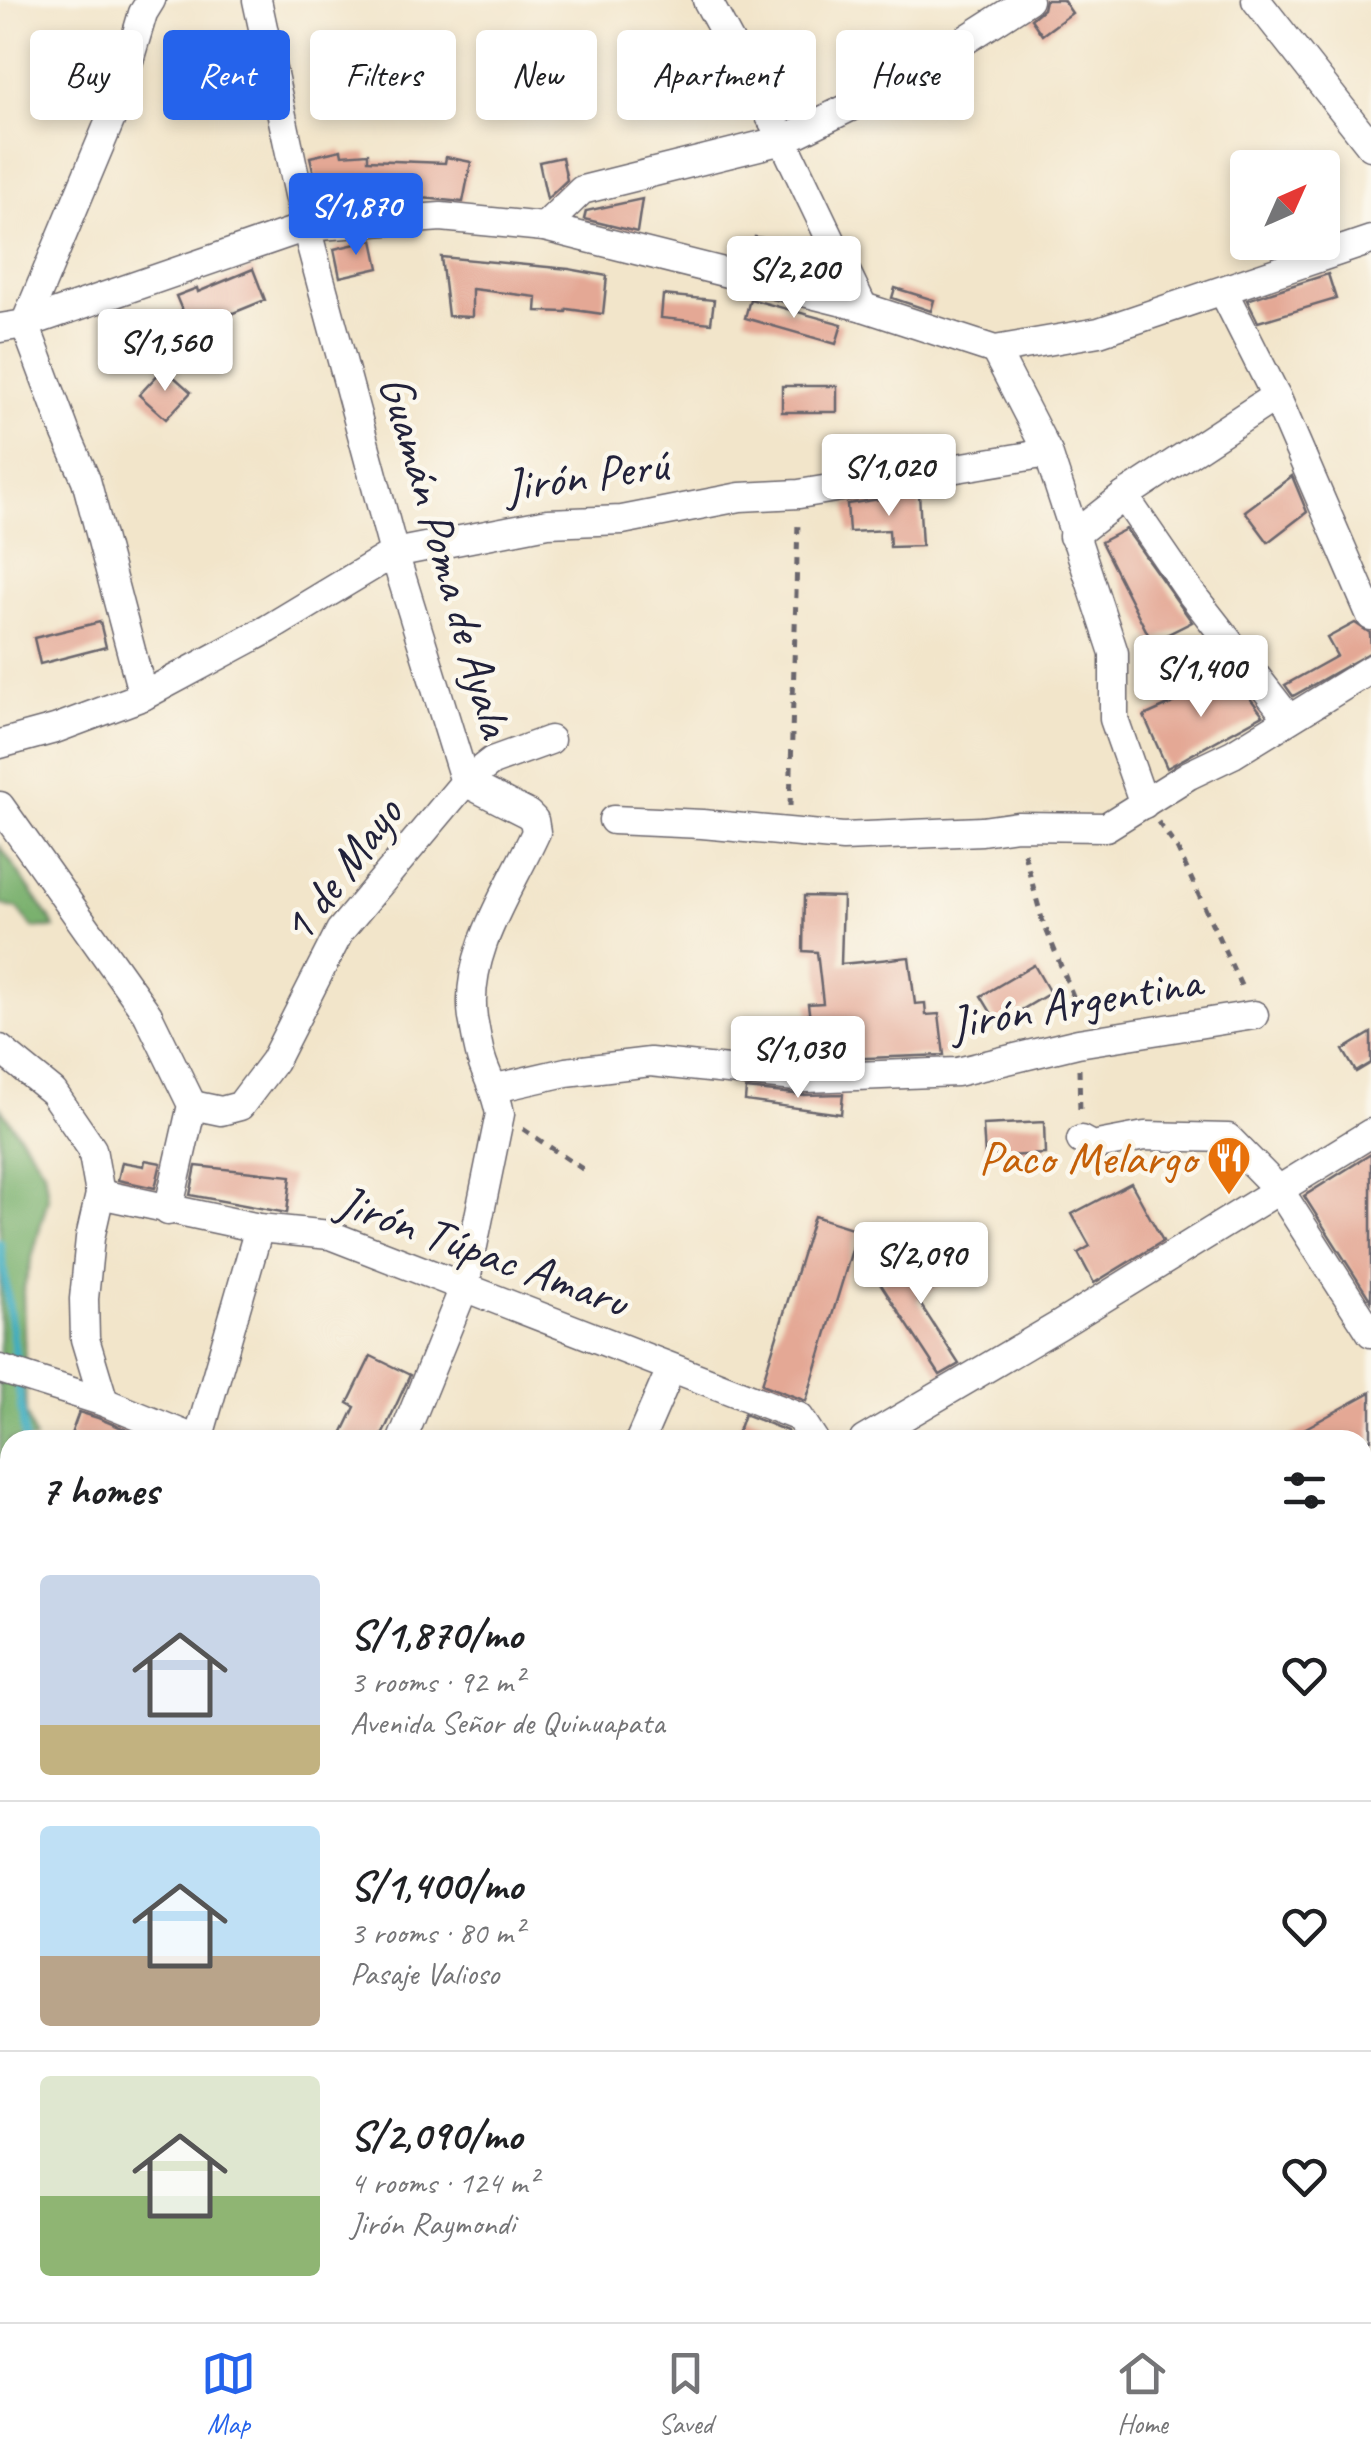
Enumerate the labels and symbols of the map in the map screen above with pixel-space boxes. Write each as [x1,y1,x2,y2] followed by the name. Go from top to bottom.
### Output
[1230,150,1340,260] north arrow
[264,173,448,258] pin: S/1,870
[702,236,886,321] pin: S/2,200
[73,309,257,394] pin: S/1,560
[366,368,527,746] street label: Guamán Poma de Ayala
[499,433,675,516] street label: Jirón Perú
[797,434,981,519] pin: S/1,020
[1109,635,1293,720] pin: S/1,400
[267,784,416,955] street label: 1 de Mayo
[943,950,1209,1054] street label: Jirón Argentina
[706,1016,890,1101] pin: S/1,030
[979,1128,1201,1188] place label: Paco Melargo
[1206,1135,1252,1196] restaurant icon: Paco Melargo
[328,1170,639,1332] street label: Jirón Túpac Amaru
[829,1222,1013,1307] pin: S/2,090

